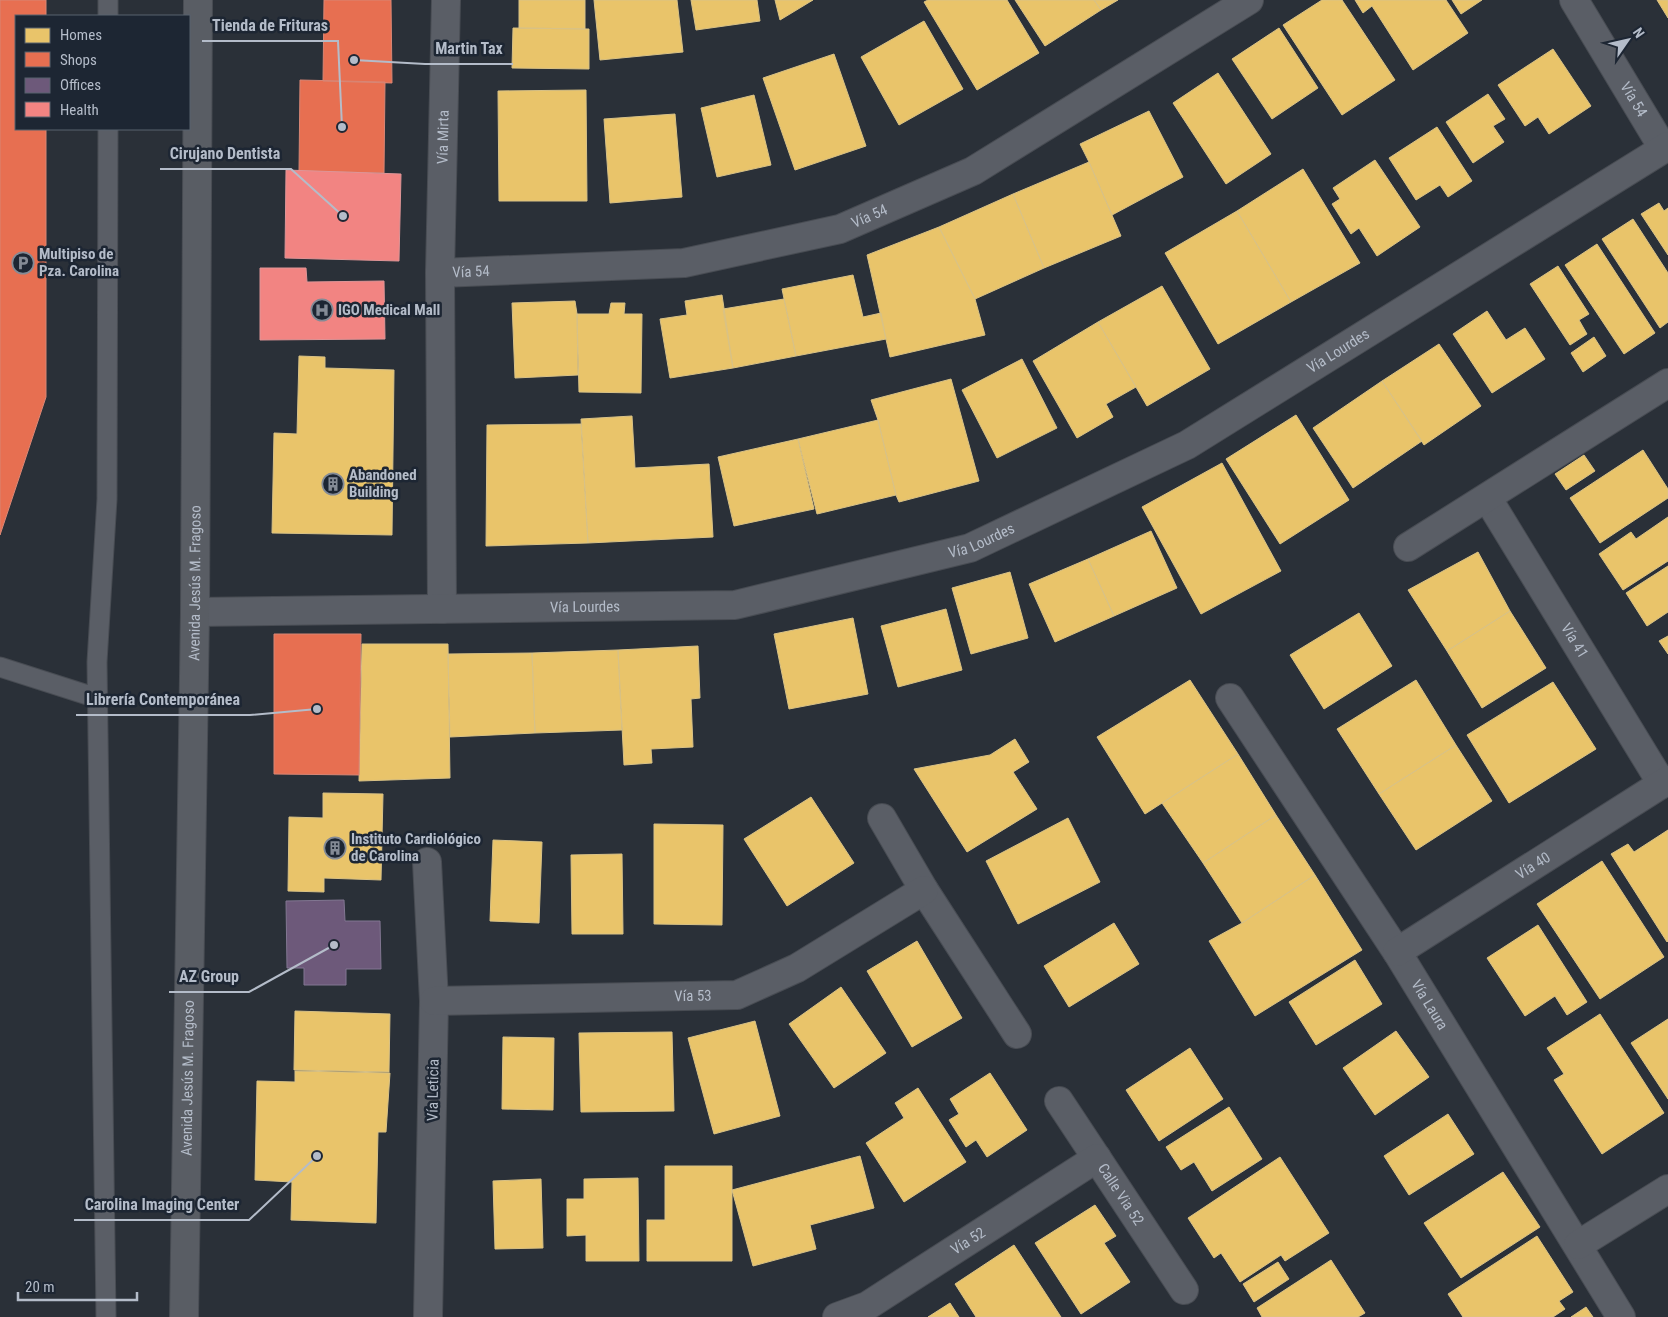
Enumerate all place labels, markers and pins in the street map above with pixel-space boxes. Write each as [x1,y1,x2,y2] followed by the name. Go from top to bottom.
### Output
[202,10,338,41] callout: Tienda de Frituras
[425,33,513,64] callout: Martin Tax
[160,138,291,169] callout: Cirujano Dentista
[39,245,119,280] place label: Multipiso de Pza. Carolina
[11,251,35,275] parking icon: Multipiso de Pza. Carolina
[310,298,334,322] hospital icon: IGO Medical Mall
[338,301,440,319] place label: IGO Medical Mall
[349,466,417,501] place label: Abandoned Building
[321,472,345,496] building icon: Abandoned Building
[76,684,250,715] callout: Librería Contemporánea
[351,830,481,865] place label: Instituto Cardiológico de Carolina
[323,836,347,860] building icon: Instituto Cardiológico de Carolina
[169,961,249,992] callout: AZ Group
[74,1189,249,1220] callout: Carolina Imaging Center

